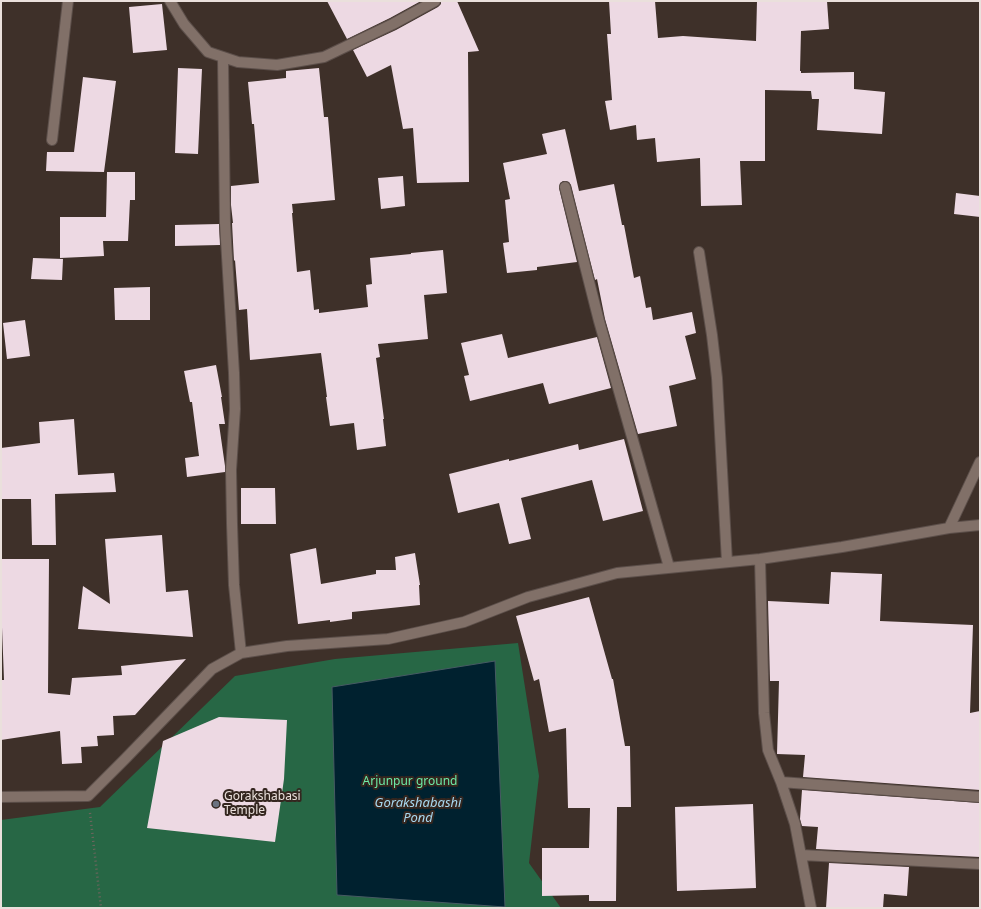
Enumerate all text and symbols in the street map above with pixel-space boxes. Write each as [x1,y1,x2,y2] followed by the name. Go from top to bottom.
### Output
[363,775,457,789] park label: Arjunpur ground
[224,790,301,818] place label: Gorakshabasi Temple
[375,795,461,826] water label: Gorakshabashi Pond
[211,799,221,809] marker: Gorakshabasi Temple

